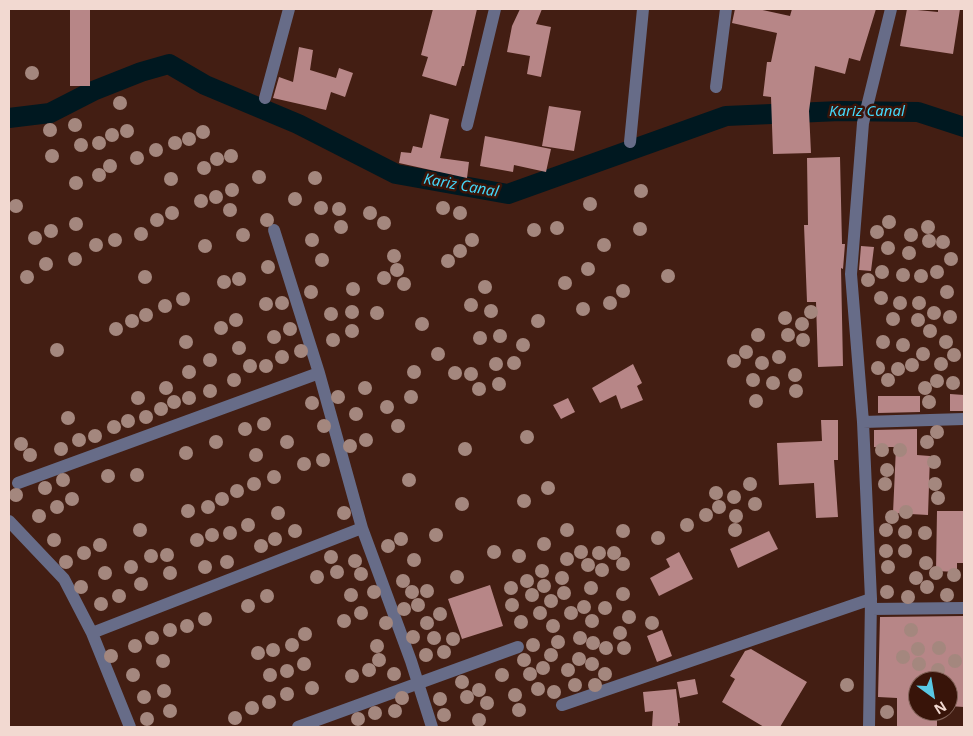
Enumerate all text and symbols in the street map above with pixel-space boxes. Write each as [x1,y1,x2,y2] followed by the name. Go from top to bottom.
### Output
[829,103,905,121] water label: Kariz Canal
[422,171,500,201] water label: Kariz Canal
[908,671,958,721] north arrow
[931,697,951,719] text: N

